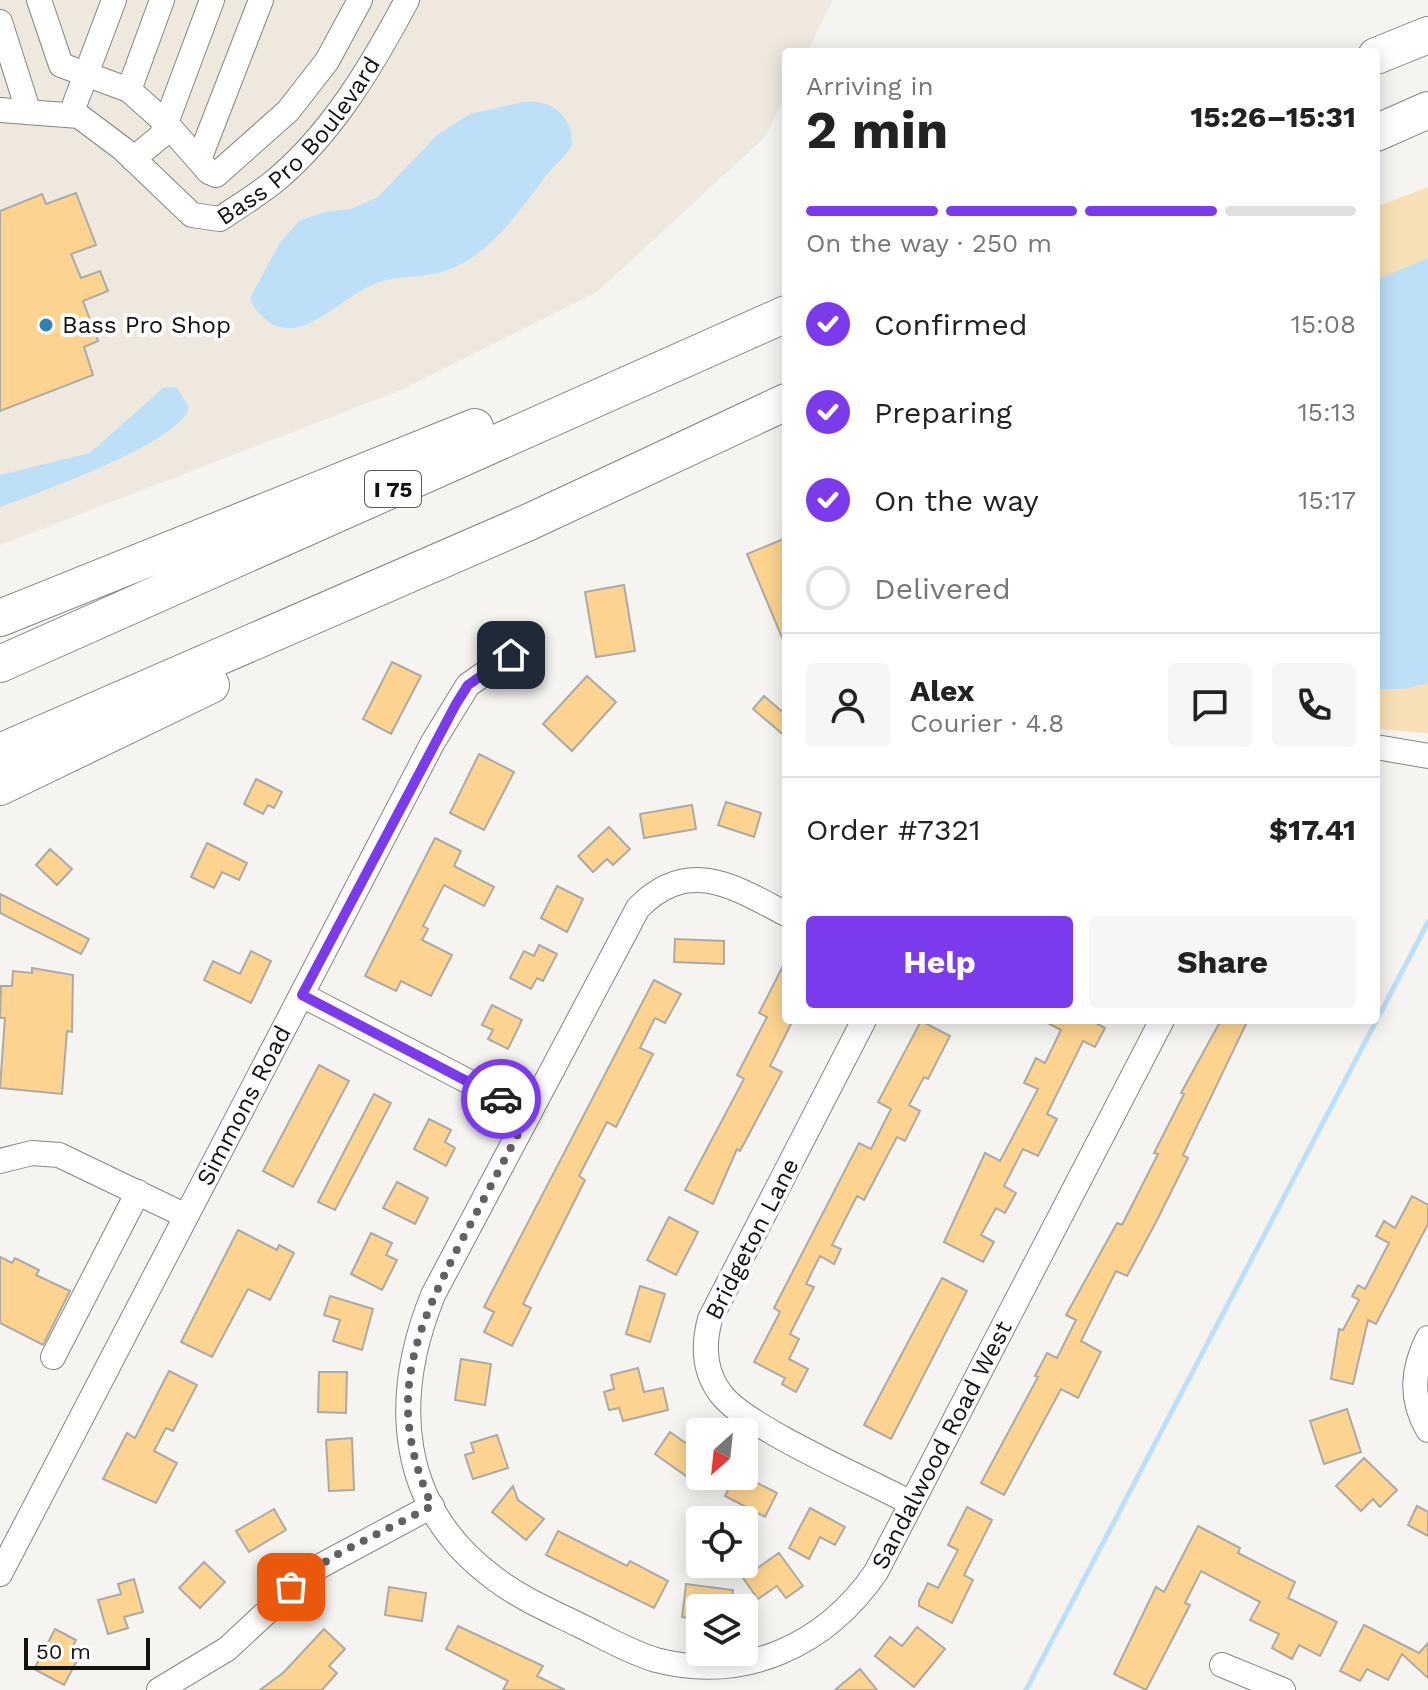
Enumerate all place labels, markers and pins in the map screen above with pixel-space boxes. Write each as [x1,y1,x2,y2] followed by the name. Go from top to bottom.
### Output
[62,311,231,339] place label: Bass Pro Shop
[37,316,55,334] marker: Bass Pro Shop
[477,621,545,689] pin
[257,1553,325,1621] pin

